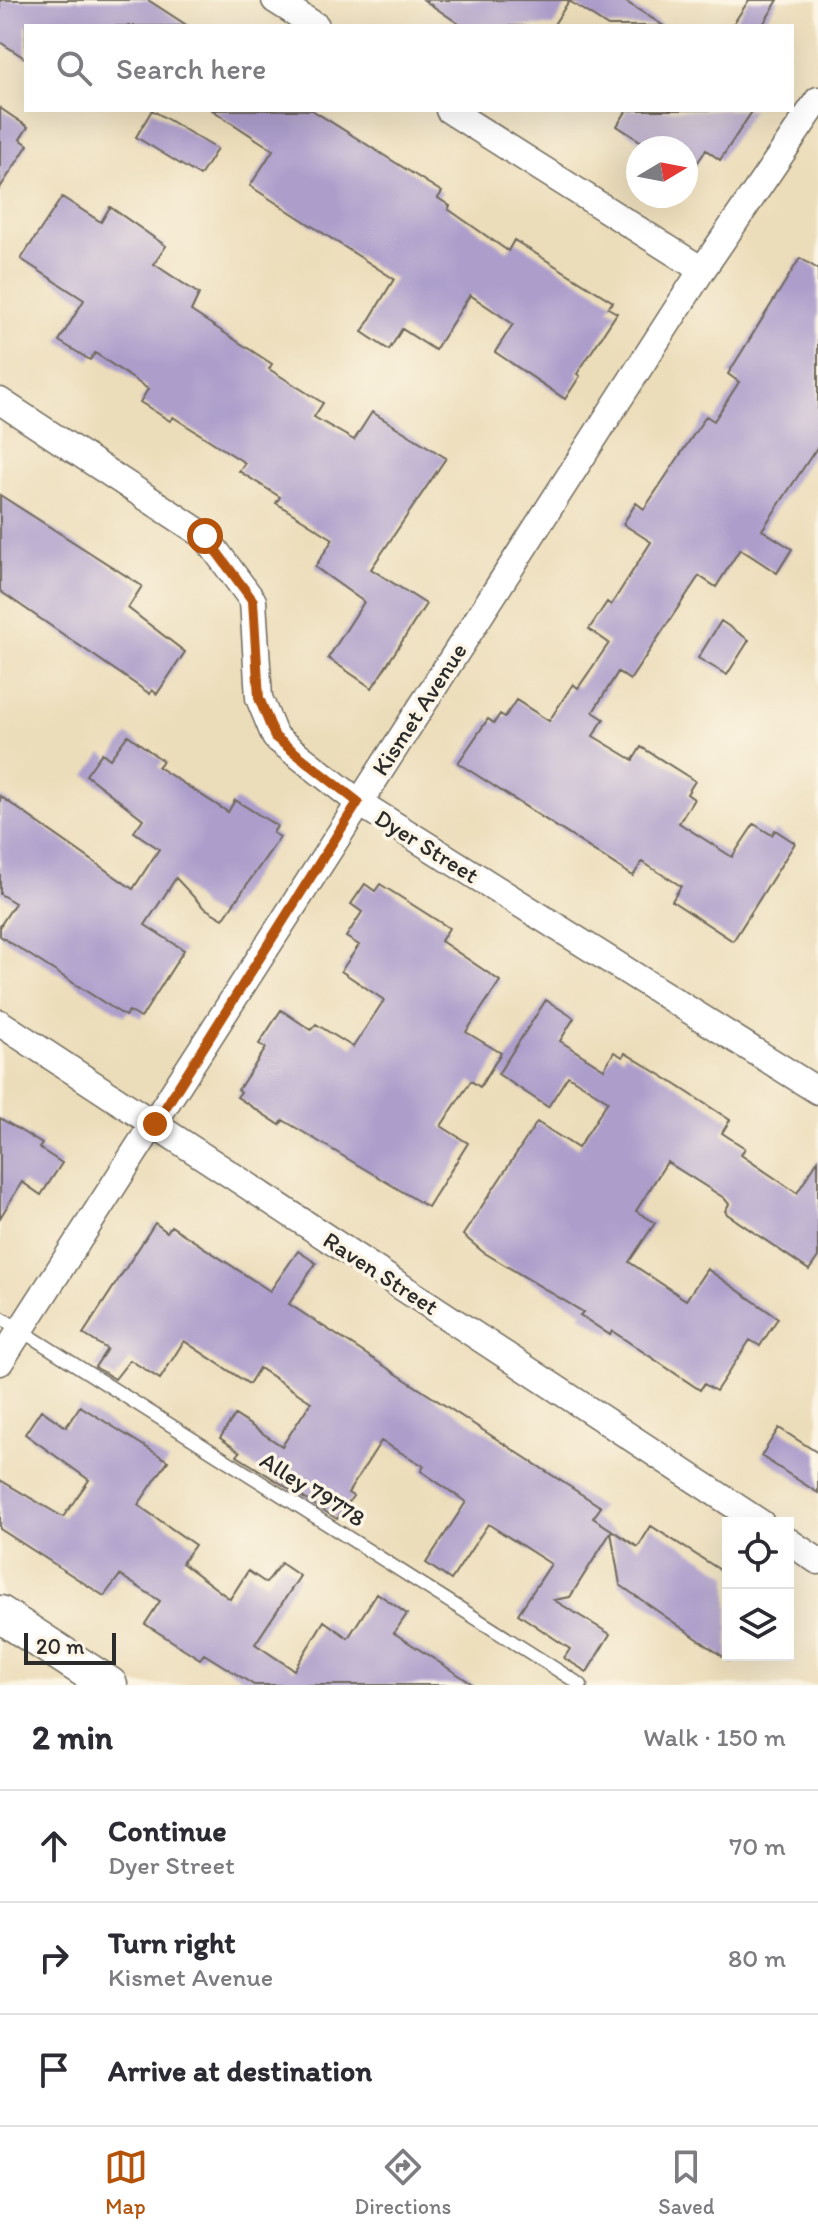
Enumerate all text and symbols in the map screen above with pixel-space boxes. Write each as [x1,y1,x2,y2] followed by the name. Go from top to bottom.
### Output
[24,24,794,112] search box
[52,46,96,90] icon: search
[116,50,266,87] text: Search here
[626,136,698,208] north arrow
[187,518,223,554] route start
[365,637,473,781] street label: Kismet Avenue
[370,803,484,889] street label: Dyer Street
[137,1106,173,1142] route end
[318,1225,444,1321] street label: Raven Street
[255,1445,371,1533] street label: Alley 79778
[722,1517,794,1661] map controls
[722,1517,794,1589] button: locate
[722,1589,794,1661] button: layers
[24,1629,116,1665] scale bar
[36,1633,85,1660] text: 20 m
[32,1717,113,1758] text: 2 min
[643,1721,786,1753] text: Walk · 150 m
[108,1812,227,1849] text: Continue
[32,1824,76,1868] icon: ahead
[729,1830,786,1862] text: 70 m
[108,1849,235,1881] text: Dyer Street
[108,1924,236,1961] text: Turn right
[32,1936,76,1980] icon: right
[728,1942,786,1974] text: 80 m
[108,1961,273,1993] text: Kismet Avenue
[32,2048,76,2092] icon: arrive
[108,2052,372,2089] text: Arrive at destination
[104,2145,148,2220] tab: Map
[355,2145,451,2220] tab: Directions
[658,2145,714,2220] tab: Saved

